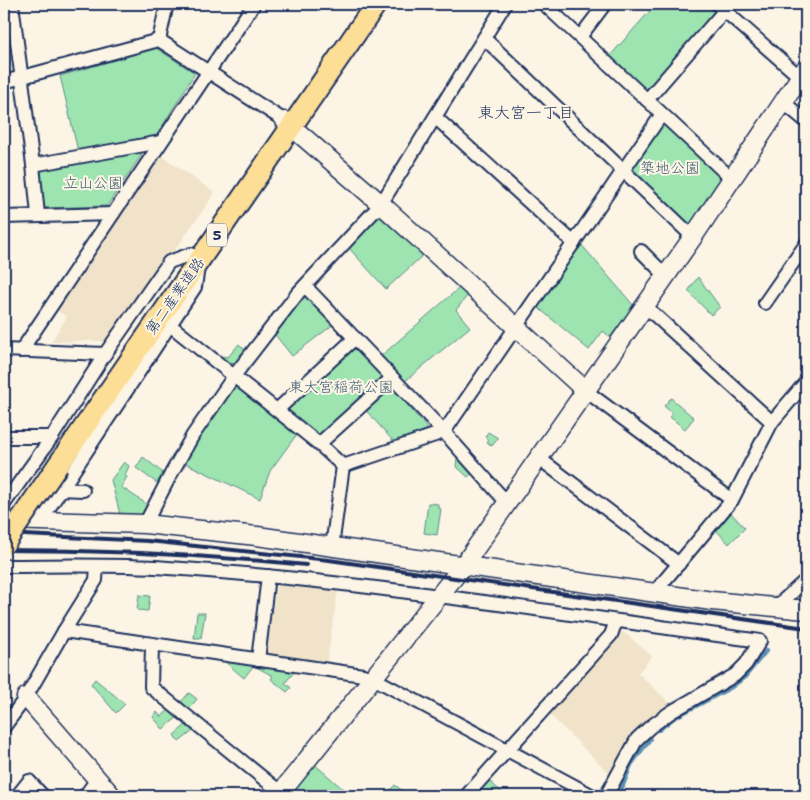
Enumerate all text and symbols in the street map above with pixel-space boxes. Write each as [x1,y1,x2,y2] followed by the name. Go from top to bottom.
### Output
[478,102,574,123] district label: 東大宮一丁目
[640,158,700,178] park label: 築地公園
[63,173,123,193] park label: 立山公園
[207,224,227,246] road number: 5
[141,253,209,339] street label: 第二産業道路
[288,377,394,397] park label: 東大宮稲荷公園

